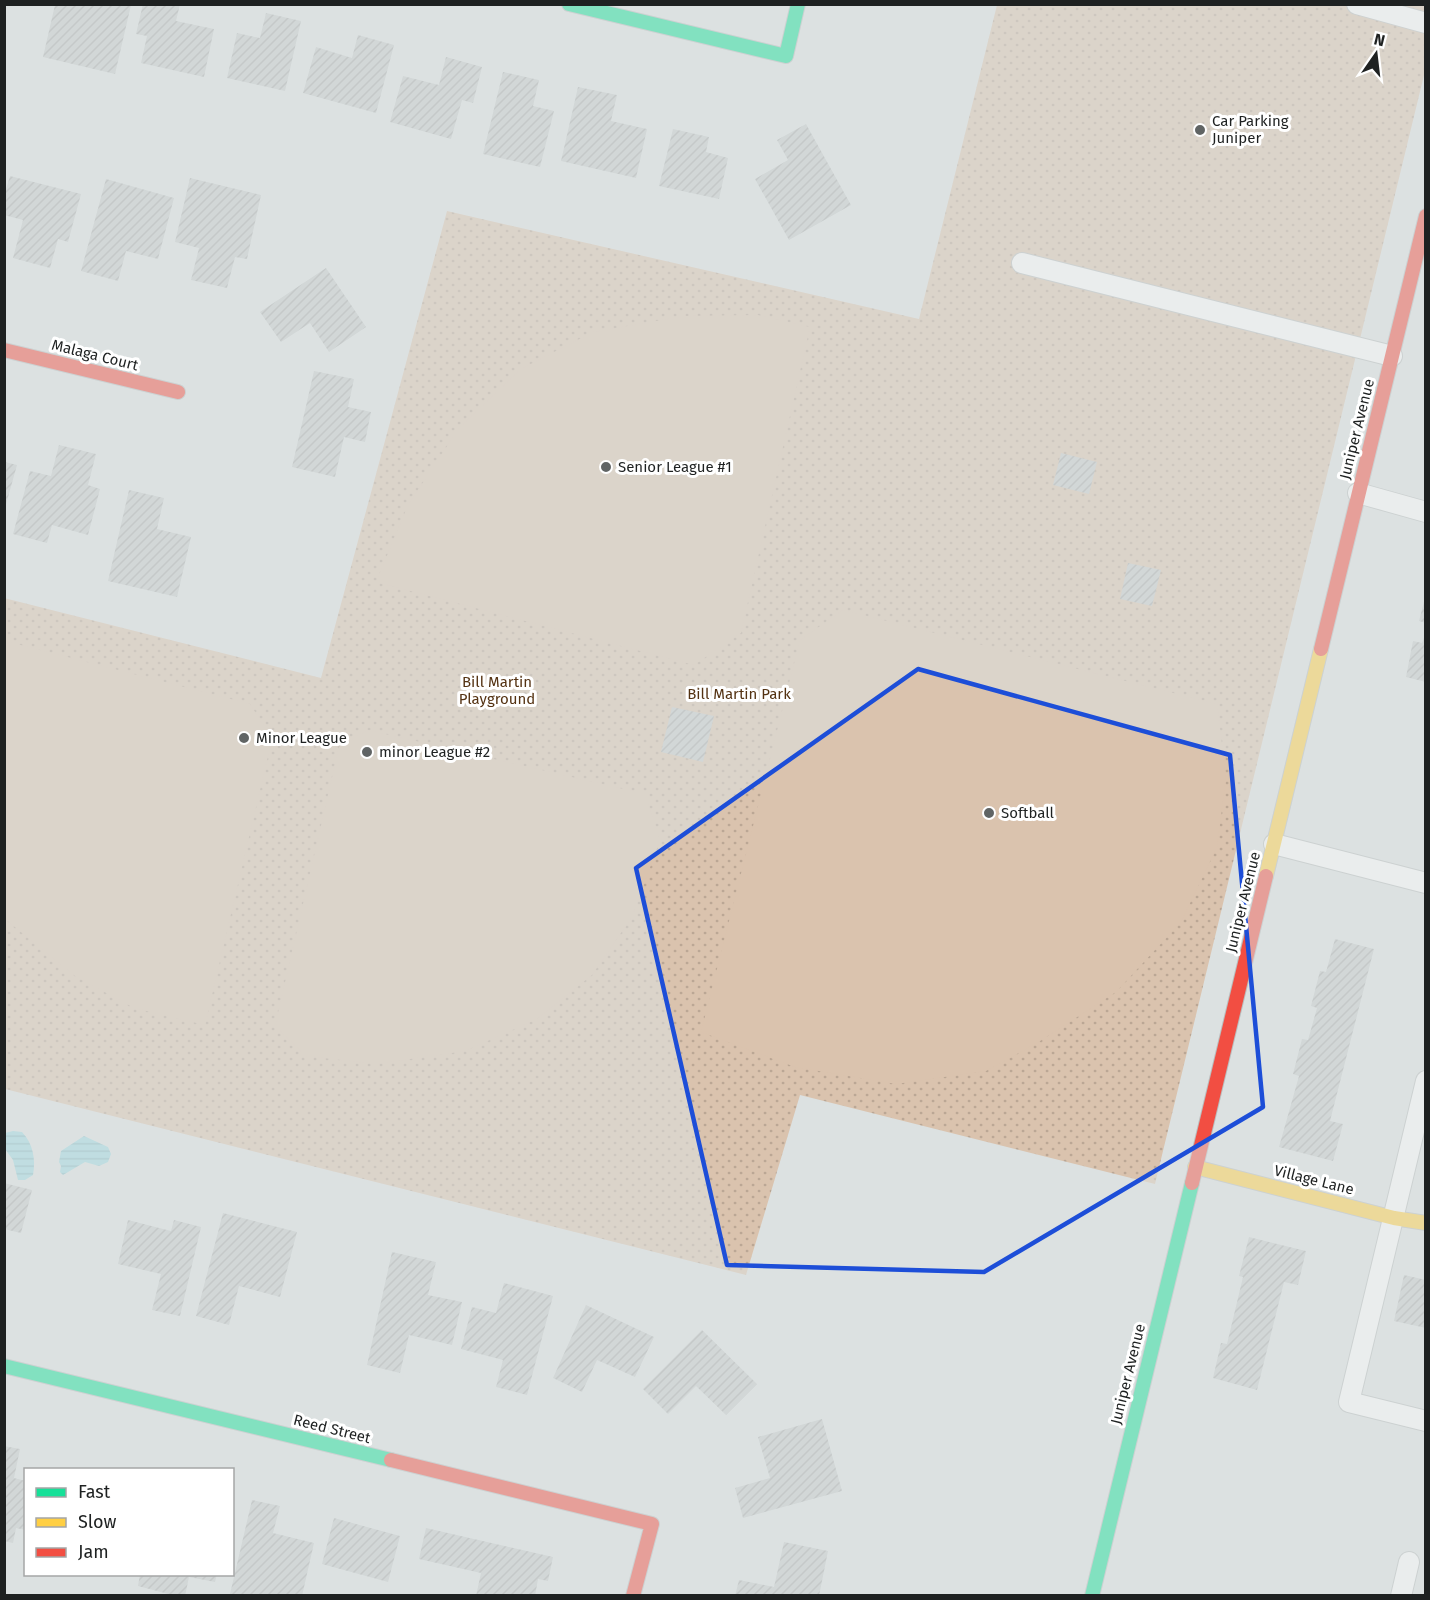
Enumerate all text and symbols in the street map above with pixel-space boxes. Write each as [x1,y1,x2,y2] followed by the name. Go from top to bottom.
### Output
[1346,24,1406,84] north arrow
[1372,29,1387,50] text: N
[1212,112,1289,147] place label: Car Parking Juniper
[1193,123,1207,137] marker: Car Parking Juniper
[50,336,141,375] street label: Malaga Court
[1336,377,1378,481] street label: Juniper Avenue
[618,458,732,476] place label: Senior League #1
[599,460,613,474] marker: Senior League #1
[459,673,535,708] park label: Bill Martin Playground
[687,685,791,703] park label: Bill Martin Park
[256,729,347,747] place label: Minor League
[237,731,251,745] marker: Minor League
[379,743,490,761] place label: minor League #2
[360,745,374,759] marker: minor League #2
[1001,804,1055,822] place label: Softball
[982,806,996,820] marker: Softball
[1222,850,1264,954] street label: Juniper Avenue
[1272,1161,1356,1199] street label: Village Lane
[1107,1322,1149,1426] street label: Juniper Avenue
[292,1411,373,1447] street label: Reed Street
[24,1468,234,1576] legend
[78,1481,111,1503] text: Fast
[78,1511,117,1533] text: Slow
[78,1541,109,1563] text: Jam

